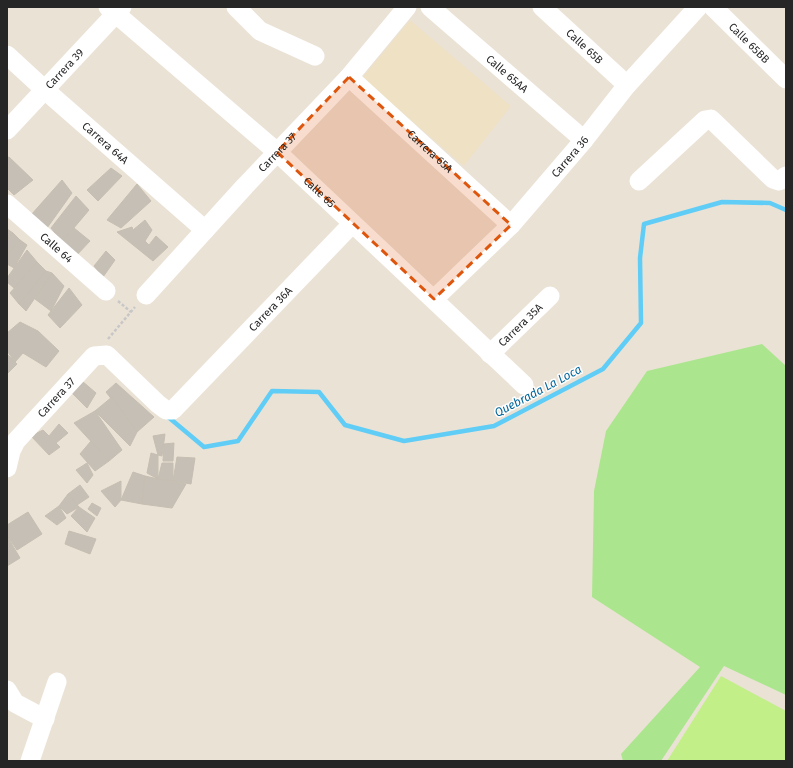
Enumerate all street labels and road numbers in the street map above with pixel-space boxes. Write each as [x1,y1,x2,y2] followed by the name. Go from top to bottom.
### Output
[726,20,773,66] street label: Calle 65BB
[564,26,606,67] street label: Calle 65B
[42,46,86,91] street label: Carrera 39
[484,52,531,96] street label: Calle 65AA
[80,119,132,167] street label: Carrera 64A
[405,127,456,176] street label: Carrera 65A
[256,130,299,175] street label: Carrera 37
[548,133,591,180] street label: Carrera 36
[301,174,338,210] street label: Calle 65
[38,230,76,265] street label: Calle 64
[246,284,295,334] street label: Carrera 36A
[495,300,545,349] street label: Carrera 35A
[35,375,78,420] street label: Carrera 37

